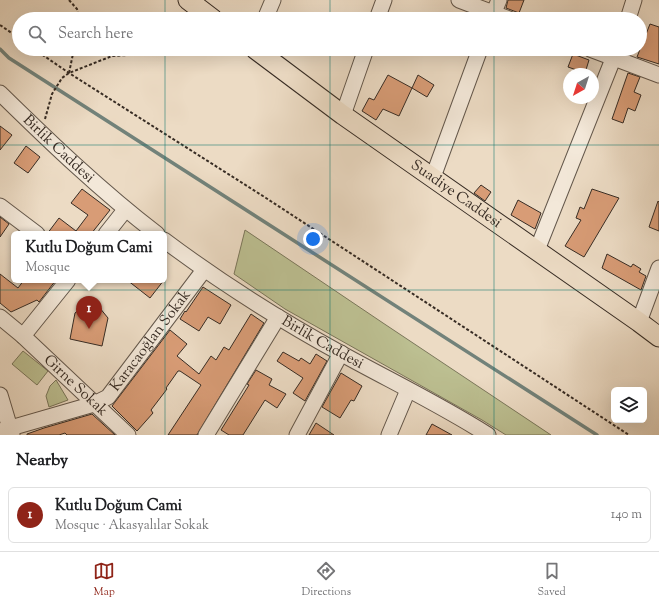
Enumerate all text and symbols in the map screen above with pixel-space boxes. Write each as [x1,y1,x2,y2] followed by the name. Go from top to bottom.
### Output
[12,12,647,56] search box
[26,23,48,45] icon: search
[58,24,133,45] text: Search here
[563,68,599,104] north arrow
[18,110,99,188] street label: Birlik Caddesi
[406,155,506,233] street label: Suadiye Caddesi
[303,229,323,249] your location
[11,231,167,283] popup
[25,238,153,259] text: Kutlu Doğum Cami
[25,259,70,277] text: Mosque
[105,285,196,396] street label: Karacaoğlan Sokak
[76,296,102,329] pin: 1
[277,311,367,374] street label: Birlik Caddesi
[39,350,112,421] street label: Girne Sokak
[611,387,647,423] map controls
[611,387,647,423] button: layers
[16,449,68,473] text: Nearby
[55,496,182,517] text: Kutlu Doğum Cami
[28,506,32,524] text: 1
[611,506,642,524] text: 140 m
[55,517,209,535] text: Mosque · Akasyalılar Sokak
[93,560,115,600] tab: Map
[302,560,351,600] tab: Directions
[538,560,566,600] tab: Saved

